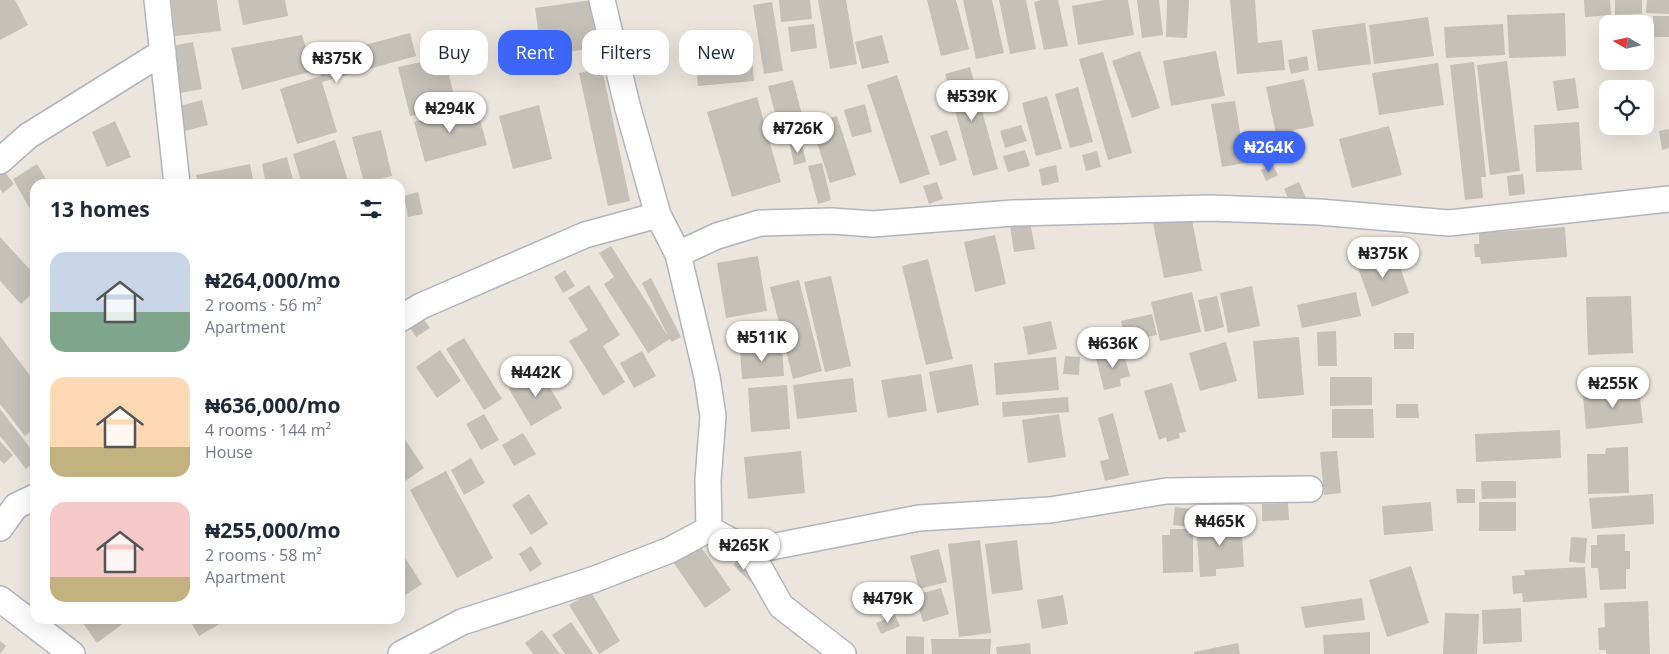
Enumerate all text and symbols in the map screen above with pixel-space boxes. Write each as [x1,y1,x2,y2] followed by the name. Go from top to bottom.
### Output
[1599,15,1654,70] north arrow
[1599,15,1654,135] map controls
[420,30,488,75] chip: Buy
[498,30,572,75] chip: Rent
[582,30,669,75] chip: Filters
[679,30,753,75] chip: New
[302,42,372,84] pin: ₦375K
[312,47,362,69] text: ₦375K
[937,80,1007,122] pin: ₦539K
[1599,80,1654,135] button: locate
[947,85,997,107] text: ₦539K
[415,92,485,134] pin: ₦294K
[425,97,475,119] text: ₦294K
[763,112,833,154] pin: ₦726K
[773,117,823,139] text: ₦726K
[1234,130,1304,173] pin: ₦264K
[1244,136,1294,158] text: ₦264K
[50,195,150,223] text: 13 homes
[357,195,385,223] icon: filters
[1348,236,1418,279] pin: ₦375K
[1358,242,1408,264] text: ₦375K
[205,266,341,294] text: ₦264,000/mo
[90,272,150,332] icon: home
[205,294,322,316] text: 2 rooms · 56 m²
[205,316,285,338] text: Apartment
[727,320,797,363] pin: ₦511K
[737,326,787,348] text: ₦511K
[1078,326,1148,369] pin: ₦636K
[1088,332,1138,354] text: ₦636K
[501,356,571,398] pin: ₦442K
[511,361,561,383] text: ₦442K
[1578,366,1648,409] pin: ₦255K
[1588,372,1638,394] text: ₦255K
[205,391,341,419] text: ₦636,000/mo
[90,397,150,457] icon: home
[205,419,331,441] text: 4 rooms · 144 m²
[205,441,253,463] text: House
[1185,504,1255,547] pin: ₦465K
[1195,510,1245,532] text: ₦465K
[205,516,341,544] text: ₦255,000/mo
[90,522,150,582] icon: home
[709,528,779,571] pin: ₦265K
[719,534,769,556] text: ₦265K
[205,544,322,566] text: 2 rooms · 58 m²
[205,566,285,588] text: Apartment
[853,582,923,624] pin: ₦479K
[863,587,913,609] text: ₦479K

